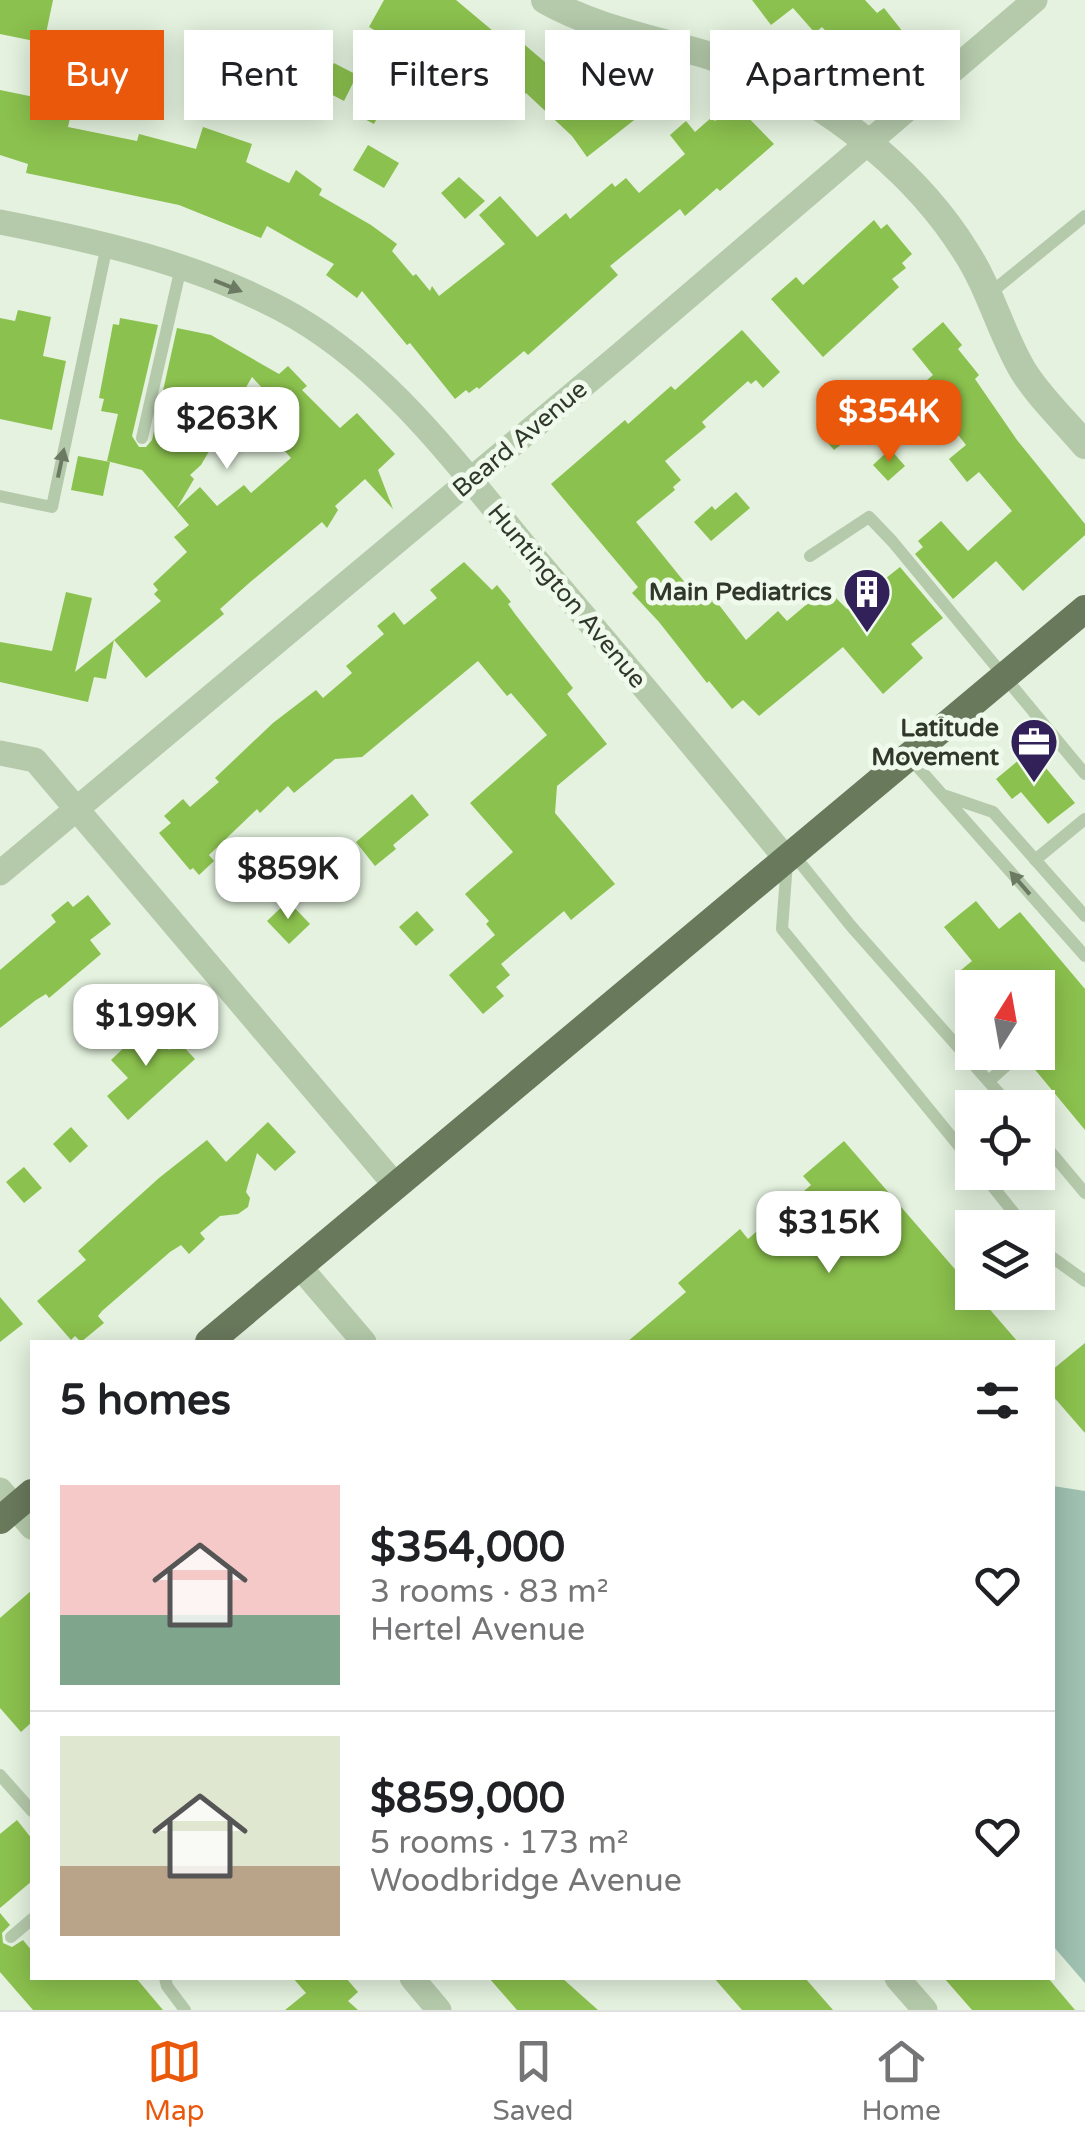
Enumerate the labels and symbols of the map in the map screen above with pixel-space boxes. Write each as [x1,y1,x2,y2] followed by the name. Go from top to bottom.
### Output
[213,278,243,294] one-way arrow
[447,374,593,504] street label: Beard Avenue
[819,380,959,465] pin: $354K
[157,387,297,472] pin: $263K
[53,447,69,478] one-way arrow
[481,498,653,694] street label: Huntington Avenue
[841,566,893,634] building icon: Main Pediatrics
[649,577,832,607] place label: Main Pediatrics
[871,713,999,772] place label: Latitude Movement
[1008,716,1060,784] office icon: Latitude Movement
[218,837,358,922] pin: $859K
[1010,870,1032,895] one-way arrow
[955,970,1055,1070] north arrow
[76,984,216,1069] pin: $199K
[759,1191,899,1276] pin: $315K

